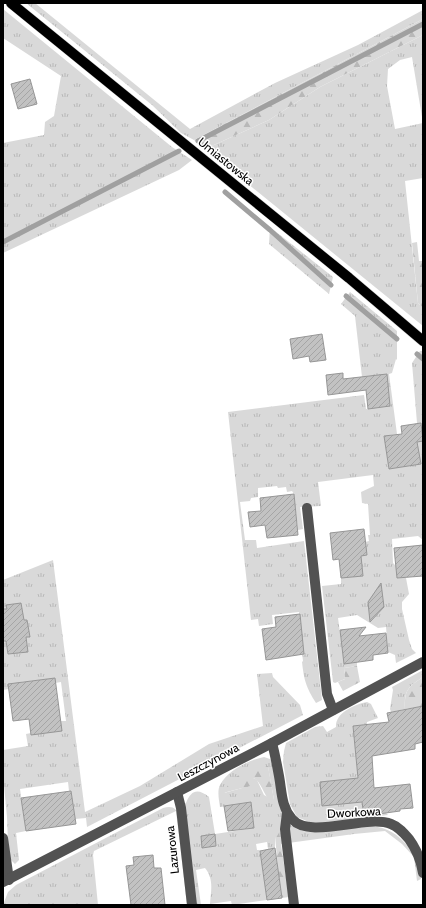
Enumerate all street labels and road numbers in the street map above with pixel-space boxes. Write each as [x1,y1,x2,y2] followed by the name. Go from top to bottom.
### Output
[195,134,257,188] street label: Umiastowska
[175,739,241,784] street label: Leszczynowa
[327,803,382,821] street label: Dworkowa
[162,825,182,875] street label: Lazurowa

